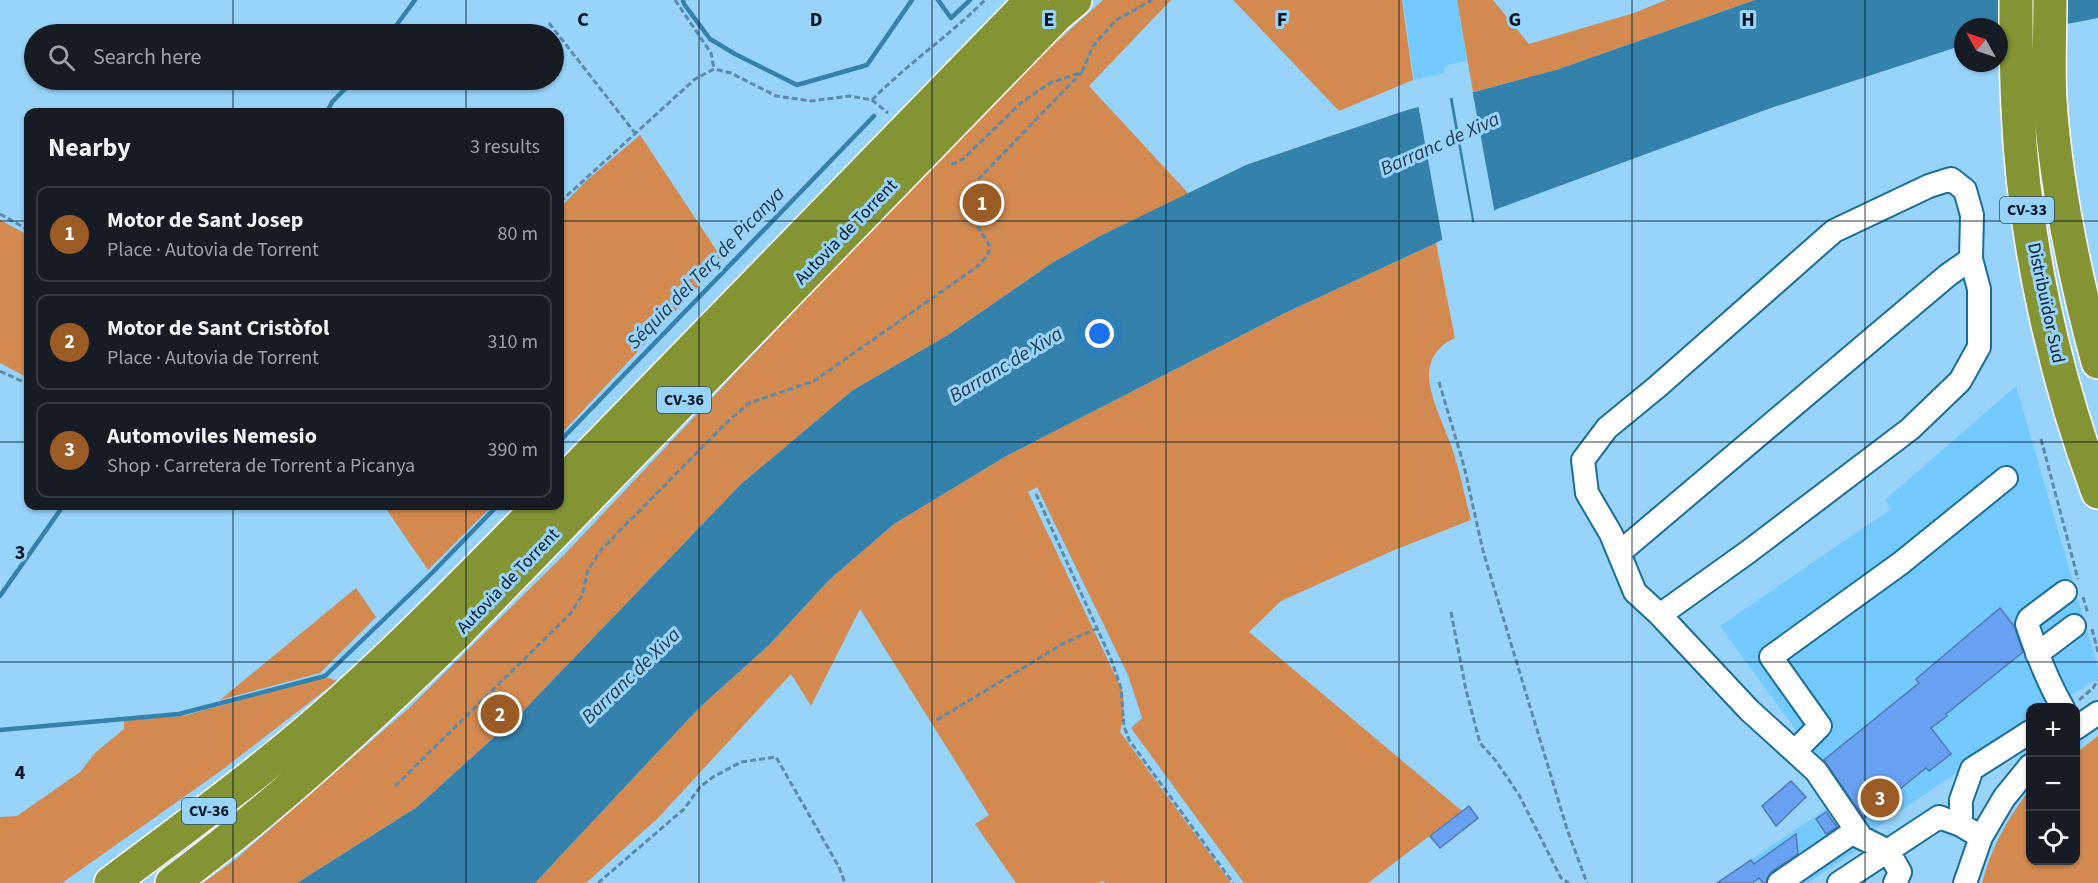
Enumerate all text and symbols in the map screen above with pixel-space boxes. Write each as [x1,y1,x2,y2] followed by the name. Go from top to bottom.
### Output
[577,6,589,34] text: C
[810,6,822,34] text: D
[1044,6,1054,34] text: E
[1277,6,1287,34] text: F
[1509,6,1521,34] text: G
[1741,6,1755,34] text: H
[1954,18,2008,72] north arrow
[24,24,564,90] search box
[45,41,78,74] icon: search
[93,41,201,73] text: Search here
[1376,105,1504,183] water label: Barranc de Xiva
[48,129,131,166] text: Nearby
[470,133,540,161] text: 3 results
[789,174,903,290] street label: Autovia de Torrent
[621,180,791,356] water label: Séquia del Terç de Picanya
[962,180,1002,226] pin: 1
[2000,197,2054,223] road number: CV-33
[107,204,303,236] text: Motor de Sant Josep
[64,220,75,248] text: 1
[498,220,538,248] text: 80 m
[107,236,319,264] text: Place · Autovia de Torrent
[2021,240,2071,366] street label: Distribuïdor Sud
[107,312,329,344] text: Motor de Sant Cristòfol
[1085,319,1114,348] your location
[944,320,1068,410] water label: Barranc de Xiva
[64,328,75,356] text: 2
[488,328,538,356] text: 310 m
[107,344,319,372] text: Place · Autovia de Torrent
[657,387,711,413] road number: CV-36
[107,420,317,452] text: Automoviles Nemesio
[64,436,75,464] text: 3
[488,436,538,464] text: 390 m
[107,452,415,480] text: Shop · Carretera de Torrent a Picanya
[451,523,565,639] street label: Autovia de Torrent
[15,539,25,567] text: 3
[575,621,687,731] water label: Barranc de Xiva
[480,692,520,736] pin: 2
[2026,703,2080,865] map controls
[2026,703,2080,757] button: +
[2026,757,2080,811] button: −
[15,759,26,787] text: 4
[1860,776,1900,820] pin: 3
[182,798,236,824] road number: CV-36
[2026,811,2080,865] button: locate

